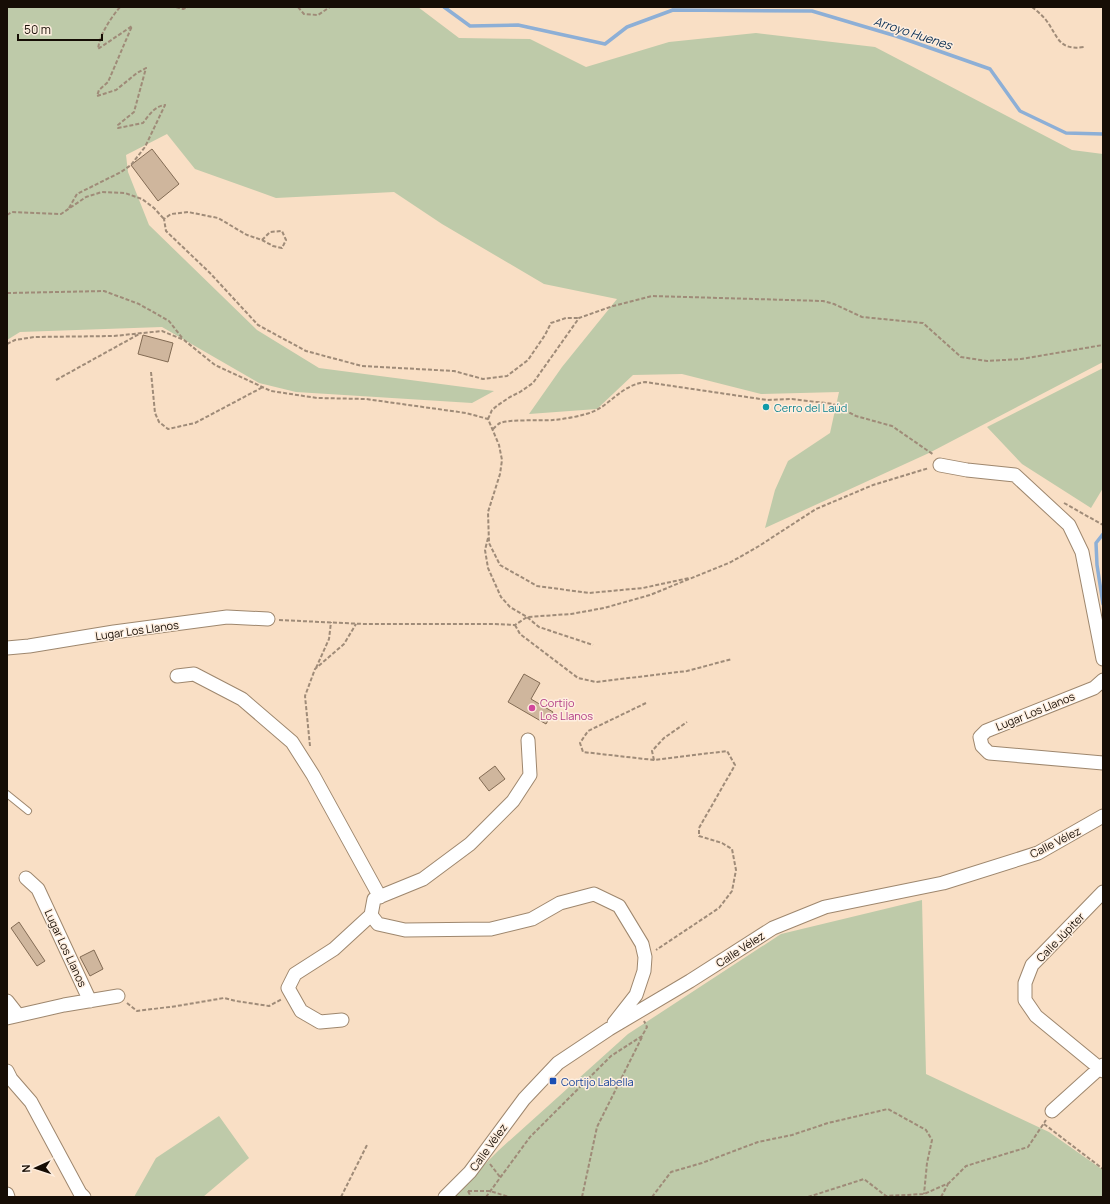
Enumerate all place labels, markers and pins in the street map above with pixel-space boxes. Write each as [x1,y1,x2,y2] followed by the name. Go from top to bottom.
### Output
[774,400,847,415] place label: Cerro del Laúd
[761,402,771,412] marker: Cerro del Laúd
[540,695,593,723] place label: Cortijo Los Llanos
[527,703,537,713] marker: Cortijo Los Llanos
[561,1074,634,1089] place label: Cortijo Labella
[548,1076,558,1086] marker: Cortijo Labella

